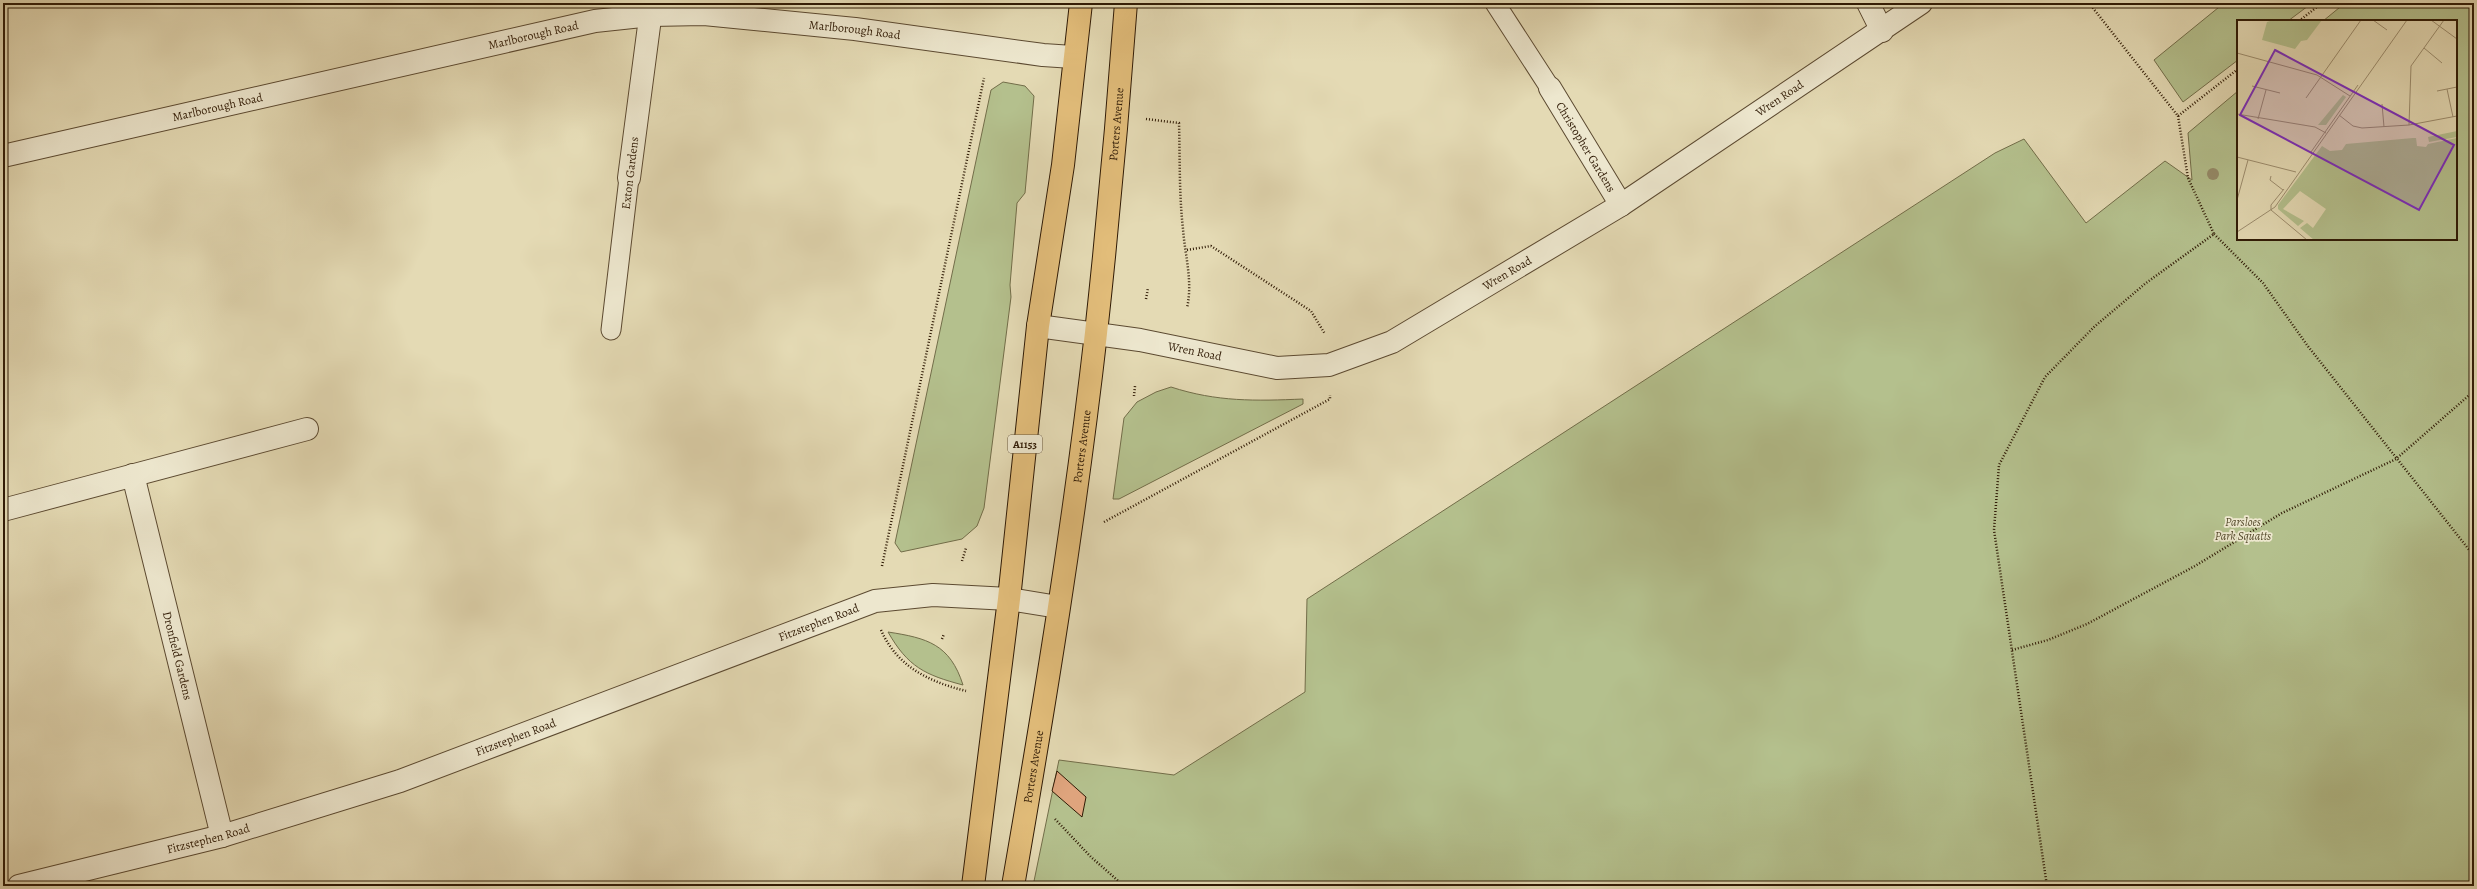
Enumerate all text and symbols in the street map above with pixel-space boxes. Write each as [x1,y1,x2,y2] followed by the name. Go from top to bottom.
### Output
[808,16,902,43] street label: Marlborough Road
[487,17,581,53] street label: Marlborough Road
[2237,20,2457,240] inset map
[1752,76,1807,121] street label: Wren Road
[1105,87,1127,162] street label: Porters Avenue
[171,89,265,125] street label: Marlborough Road
[1552,99,1619,195] street label: Christopher Gardens
[618,136,642,210] street label: Exton Gardens
[1479,252,1535,295] street label: Wren Road
[1166,338,1224,365] street label: Wren Road
[1069,409,1095,484] street label: Porters Avenue
[1008,435,1042,453] road number: A1153
[2215,514,2271,544] park label: Parsloes Park Squatts
[776,600,862,645] street label: Fitzstephen Road
[159,610,196,702] street label: Dronfield Gardens
[473,714,559,760] street label: Fitzstephen Road
[1019,729,1047,804] street label: Porters Avenue
[165,820,252,857] street label: Fitzstephen Road

